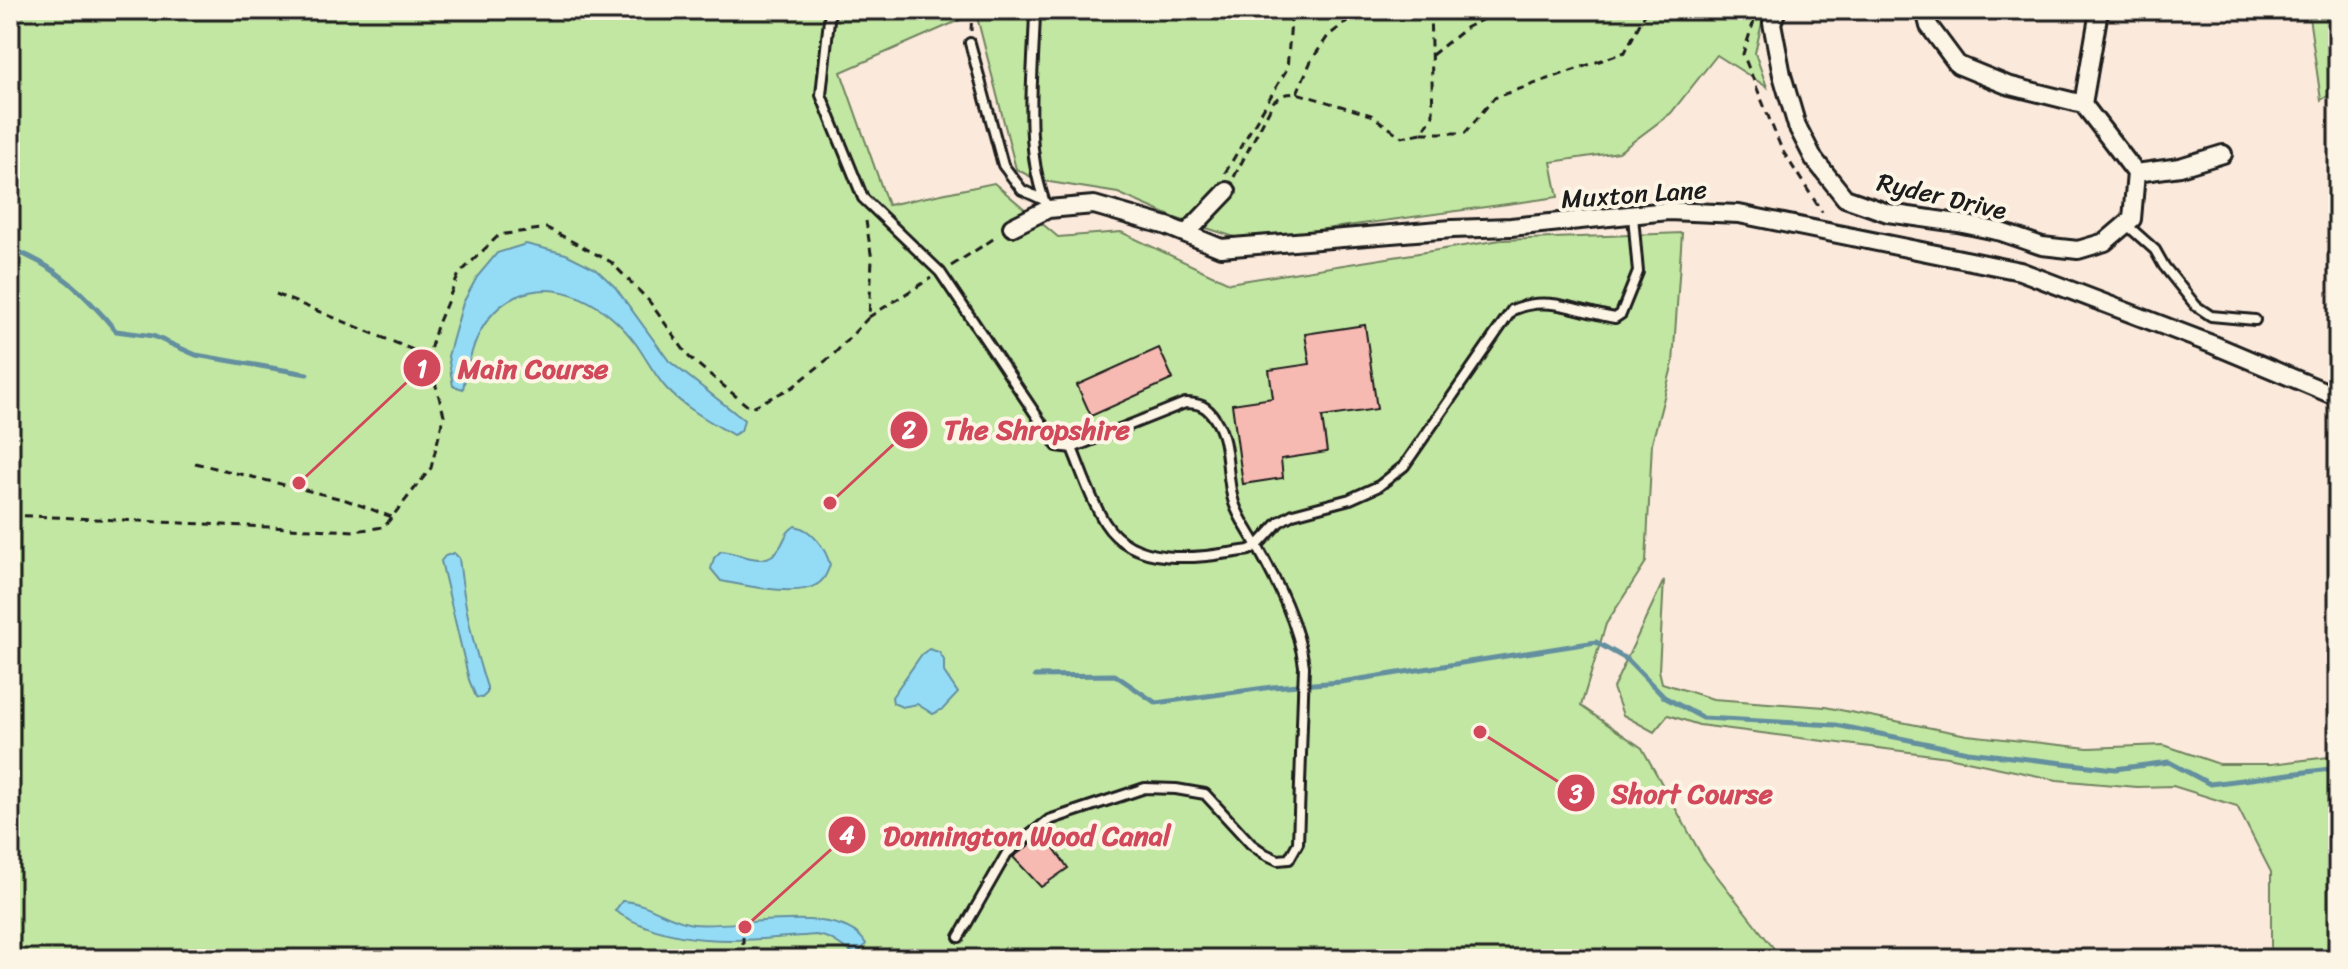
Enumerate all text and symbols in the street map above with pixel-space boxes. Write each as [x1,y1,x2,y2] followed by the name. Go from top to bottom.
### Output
[1873,159,2012,233] street label: Ryder Drive
[1559,166,1709,222] street label: Muxton Lane
[402,342,625,394] callout: Main Course
[457,344,609,393] text: Main Course
[417,348,427,390] text: 1
[889,404,1146,456] callout: The Shropshire
[944,405,1131,454] text: The Shropshire
[901,409,916,451] text: 2
[1556,767,1789,819] callout: Short Course
[1610,769,1774,818] text: Short Course
[1568,773,1583,815] text: 3
[827,809,1187,861] callout: Donnington Wood Canal
[883,811,1172,860] text: Donnington Wood Canal
[840,814,855,856] text: 4

